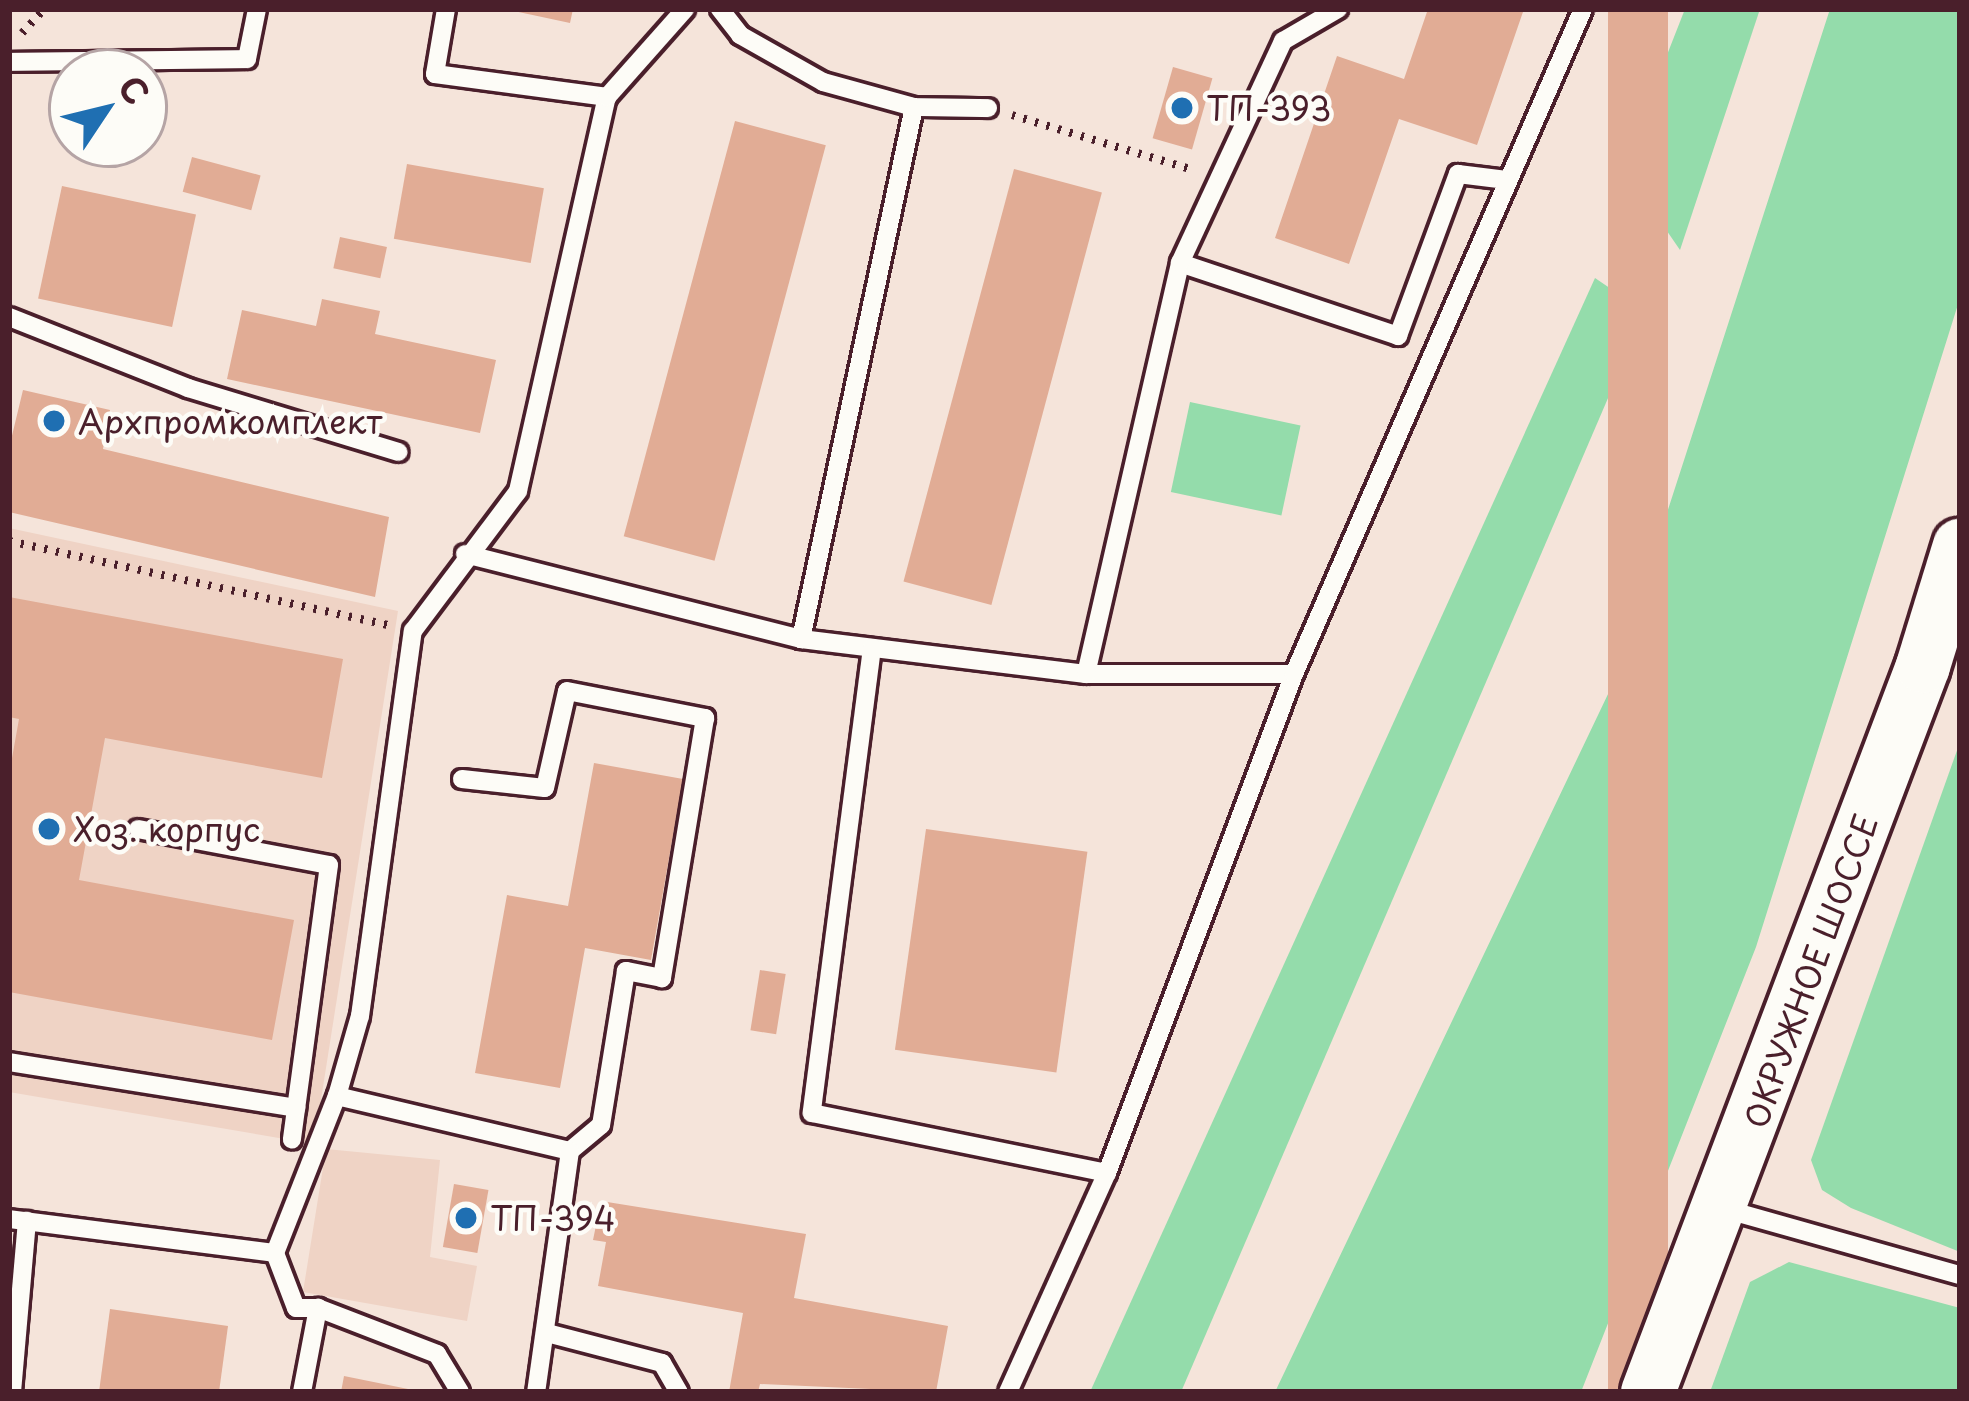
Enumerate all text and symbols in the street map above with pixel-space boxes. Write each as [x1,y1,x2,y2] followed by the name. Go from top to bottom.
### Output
[48,48,168,168] north arrow
[107,65,163,114] text: С
[1206,88,1331,128] place label: ТП-393
[1169,95,1195,121] marker: ТП-393
[78,401,382,441] place label: Архпромкомплект
[41,408,67,434] marker: Архпромкомплект
[1734,807,1886,1135] street label: ОКРУЖНОЕ ШОССЕ
[73,809,261,849] place label: Хоз. корпус
[36,816,62,842] marker: Хоз. корпус
[490,1198,616,1238] place label: ТП-394
[453,1205,479,1231] marker: ТП-394

